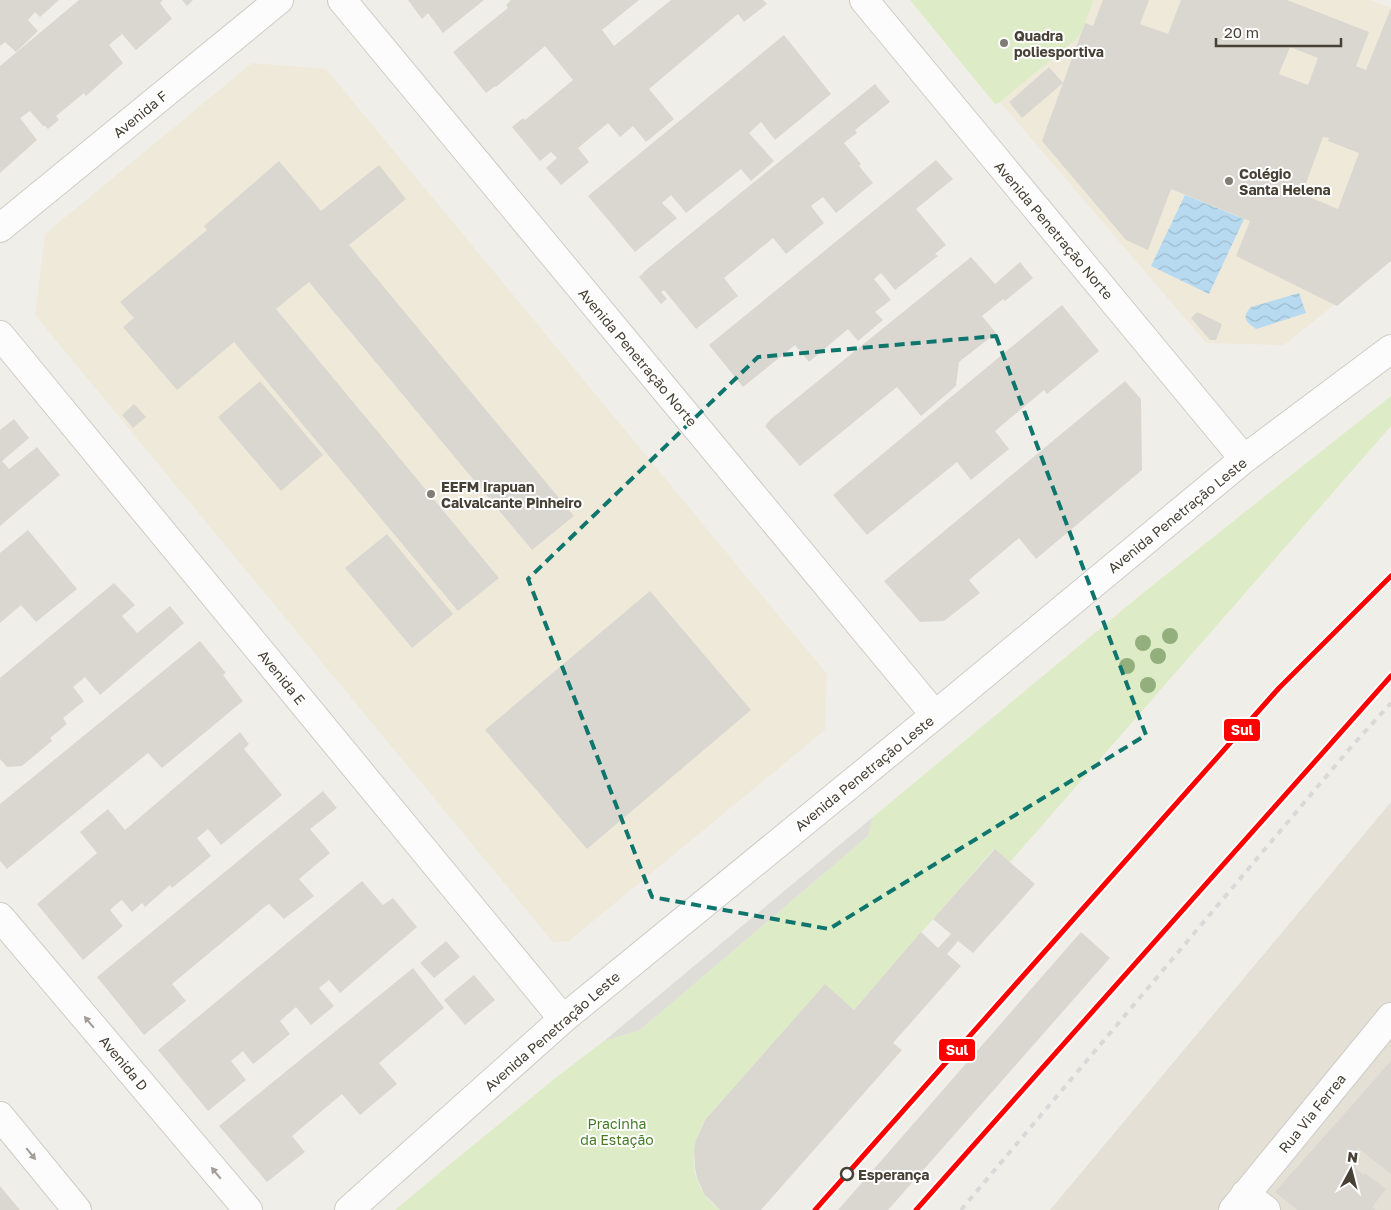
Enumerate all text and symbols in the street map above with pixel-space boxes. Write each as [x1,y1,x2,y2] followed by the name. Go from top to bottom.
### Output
[1216,15,1341,47] scale bar
[1224,23,1259,41] text: 20 m
[1014,27,1104,60] place label: Quadra poliesportiva
[998,37,1010,49] marker: Quadra poliesportiva
[109,87,171,141] street label: Avenida F
[991,157,1117,303] street label: Avenida Penetração Norte
[1239,165,1331,198] place label: Colégio Santa Helena
[1223,175,1235,187] marker: Colégio Santa Helena
[575,284,701,430] street label: Avenida Penetração Norte
[1104,454,1250,576] street label: Avenida Penetração Leste
[441,478,582,511] place label: EEFM Irapuan Calvalcante Pinheiro
[425,488,437,500] marker: EEFM Irapuan Calvalcante Pinheiro
[255,646,309,708] street label: Avenida E
[791,712,937,834] street label: Avenida Penetração Leste
[1223,718,1261,742] line badge: Sul
[1231,721,1254,738] text: Sul
[481,968,623,1094] street label: Avenida Penetração Leste
[83,1016,94,1029] one-way arrow
[96,1032,152,1094] street label: Avenida D
[938,1038,976,1062] line badge: Sul
[946,1041,969,1058] text: Sul
[1275,1070,1349,1156] street label: Rua Via Ferrea
[580,1115,654,1148] park label: Pracinha da Estação
[1326,1145,1376,1195] north arrow
[25,1148,36,1160] one-way arrow
[1346,1148,1359,1166] text: N
[211,1166,222,1179] one-way arrow
[858,1166,929,1183] place label: Esperança
[840,1167,854,1181] marker: Esperança

